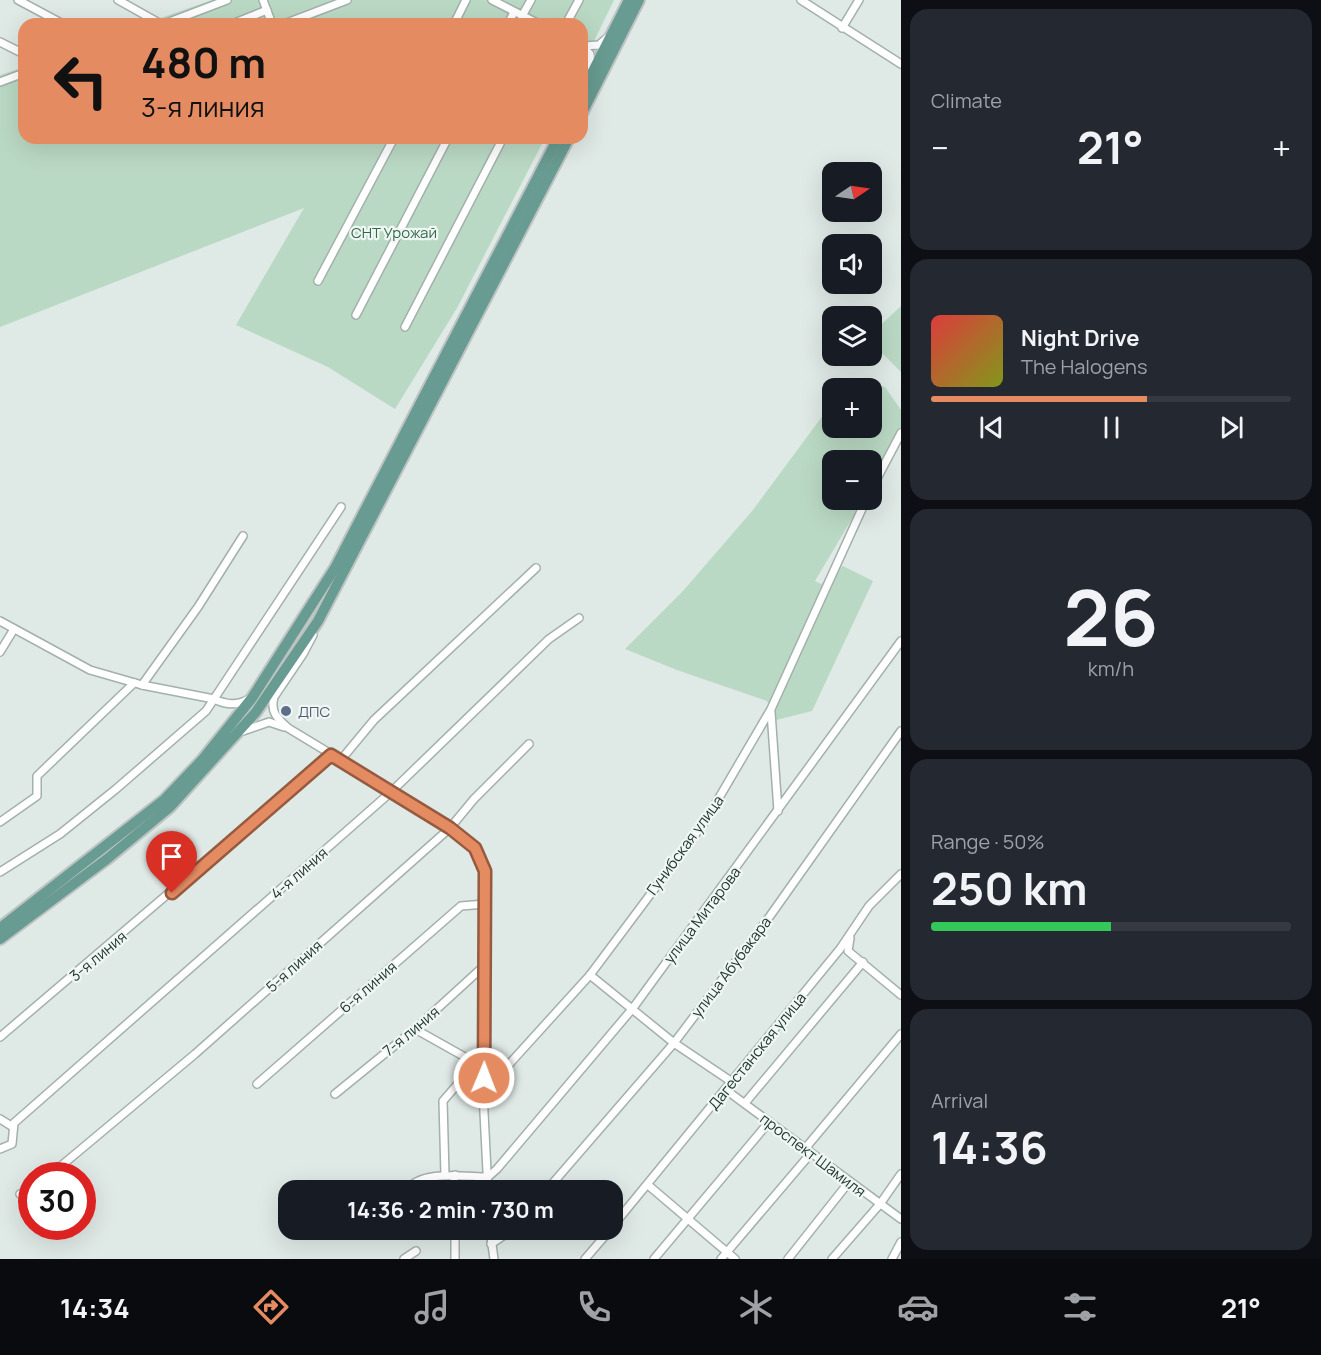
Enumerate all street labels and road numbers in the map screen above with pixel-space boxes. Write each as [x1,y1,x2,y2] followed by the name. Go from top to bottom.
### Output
[642,791,728,899] street label: Гунибская улица
[266,842,332,904] street label: 4-я линия
[659,862,745,968] street label: улица Митарова
[686,912,776,1022] street label: улица Абубакара
[65,926,131,986] street label: 3-я линия
[261,935,327,997] street label: 5-я линия
[335,956,401,1018] street label: 6-я линия
[703,988,811,1114] street label: Дагестанская улица
[378,1001,444,1061] street label: 7-я линия
[756,1108,870,1202] street label: проспект Шамиля

